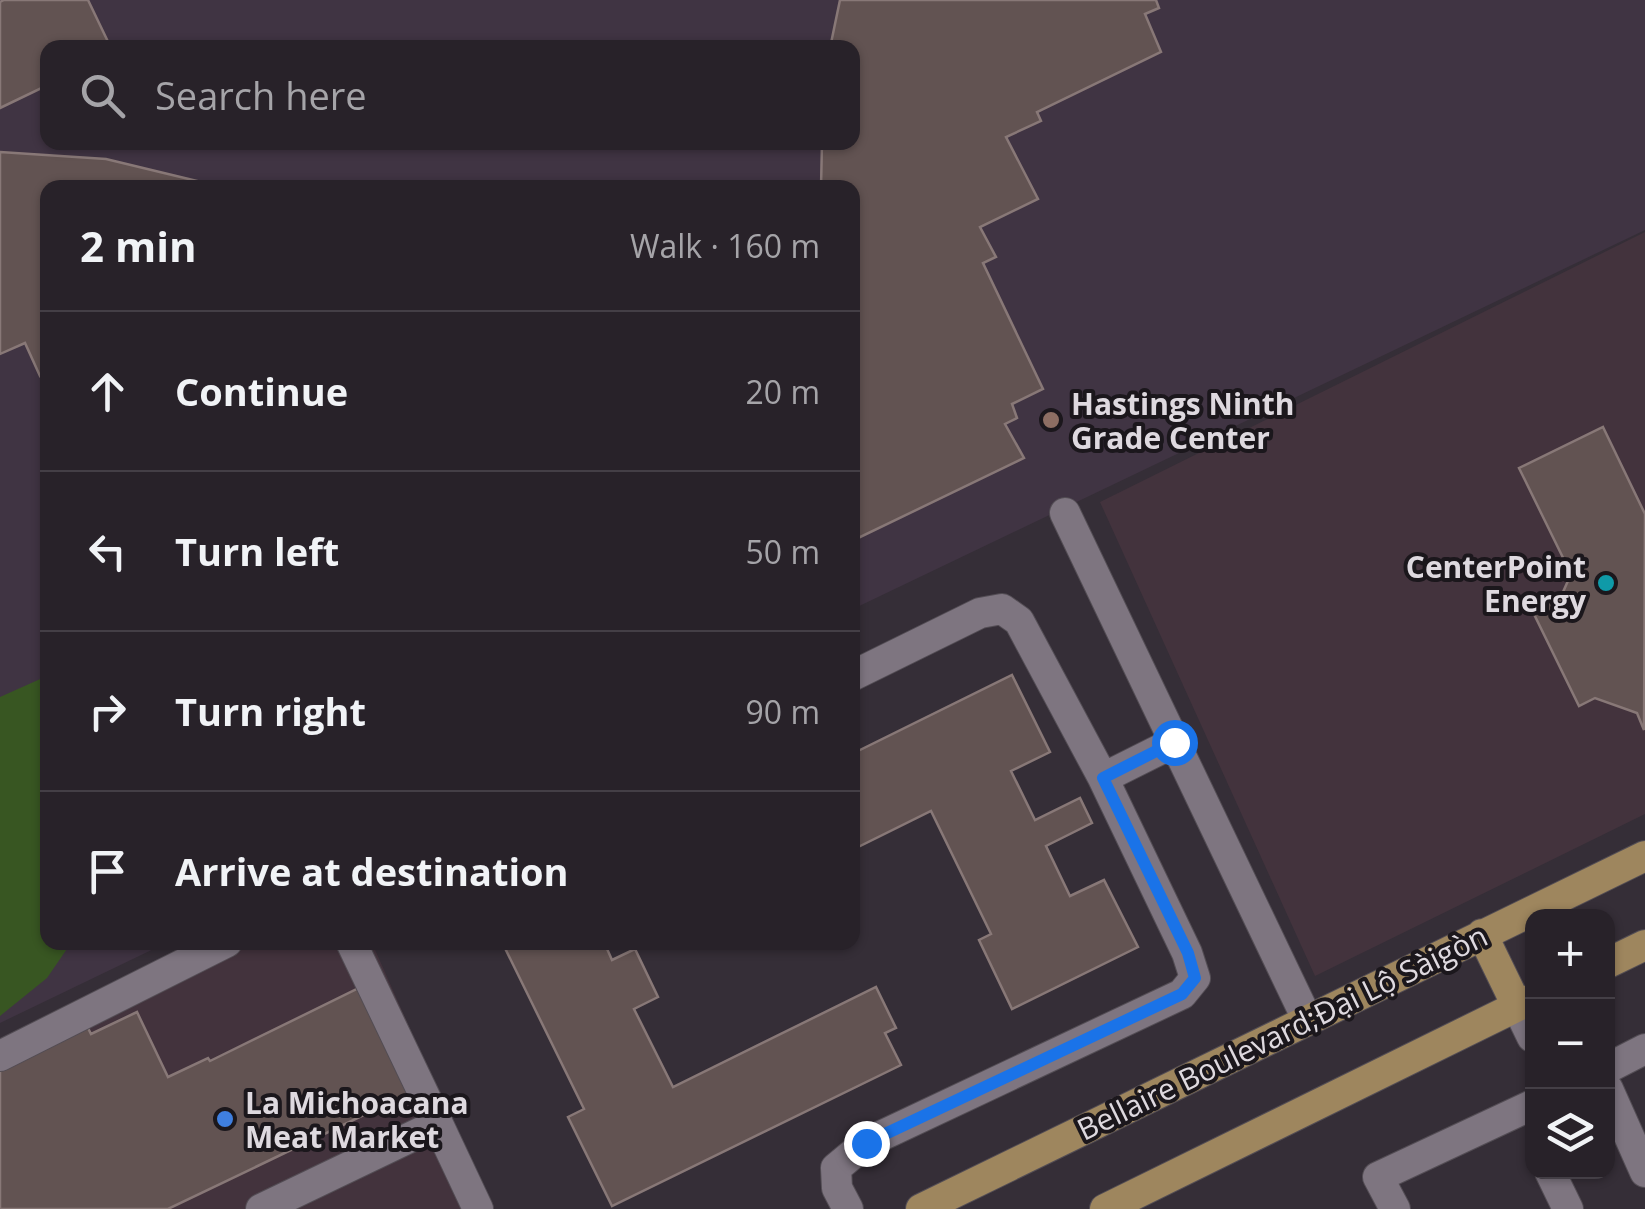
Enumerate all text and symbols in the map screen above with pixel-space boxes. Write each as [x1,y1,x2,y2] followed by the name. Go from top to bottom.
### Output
[40,40,860,150] search box
[75,68,130,123] icon: search
[155,69,367,121] text: Search here
[80,217,197,274] text: 2 min
[630,224,820,267] text: Walk · 160 m
[80,364,135,419] icon: ahead
[175,365,348,417] text: Continue
[745,370,820,413] text: 20 m
[1071,383,1295,458] place label: Hastings Ninth Grade Center
[1040,409,1062,431] marker: Hastings Ninth Grade Center
[80,524,135,579] icon: left
[175,525,339,577] text: Turn left
[745,530,820,573] text: 50 m
[1406,546,1587,621] place label: CenterPoint Energy
[1595,572,1617,594] marker: CenterPoint Energy
[80,684,135,739] icon: right
[175,685,366,737] text: Turn right
[745,690,820,733] text: 90 m
[1152,720,1198,766] route start
[80,844,135,899] icon: arrive
[175,845,569,897] text: Arrive at destination
[1525,909,1615,1179] map controls
[1525,909,1615,999] button: +
[1070,915,1494,1149] street label: Bellaire Boulevard;Đại Lộ Sàigòn
[1525,999,1615,1089] button: −
[245,1082,469,1157] place label: La Michoacana Meat Market
[1525,1089,1615,1179] button: layers
[214,1108,236,1130] marker: La Michoacana Meat Market
[844,1121,890,1167] route end

